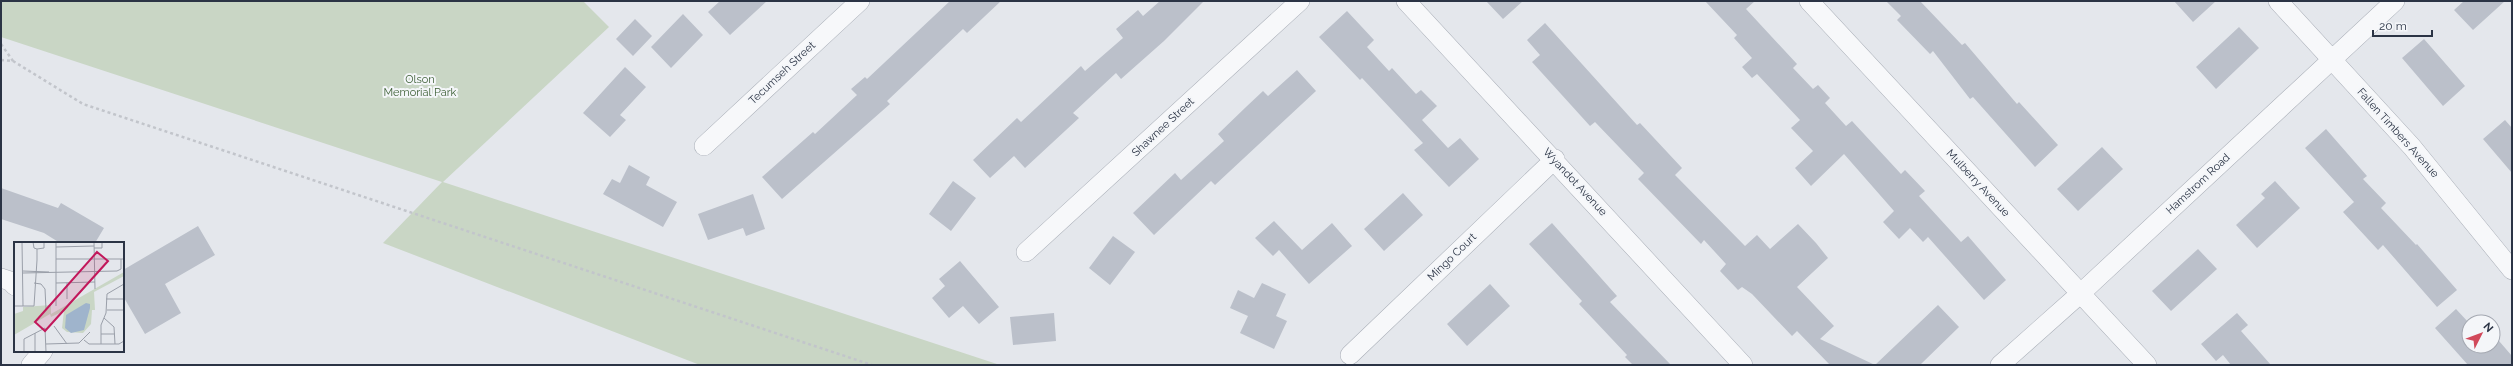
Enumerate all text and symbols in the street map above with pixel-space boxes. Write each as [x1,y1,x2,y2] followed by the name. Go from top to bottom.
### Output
[2373,12,2432,38] scale bar
[2379,19,2407,33] text: 20 m
[746,39,818,107] street label: Tecumseh Street
[384,73,457,99] park label: Olson Memorial Park
[2354,86,2442,181] street label: Fallen Timbers Avenue
[1129,95,1197,159] street label: Shawnee Street
[1540,146,1610,219] street label: Wyandot Avenue
[1944,147,2013,220] street label: Mulberry Avenue
[2163,151,2233,217] street label: Hamstrom Road
[1425,230,1479,283] street label: Mingo Court
[14,242,124,352] inset map
[2461,314,2501,354] north arrow
[2480,320,2496,335] text: N

